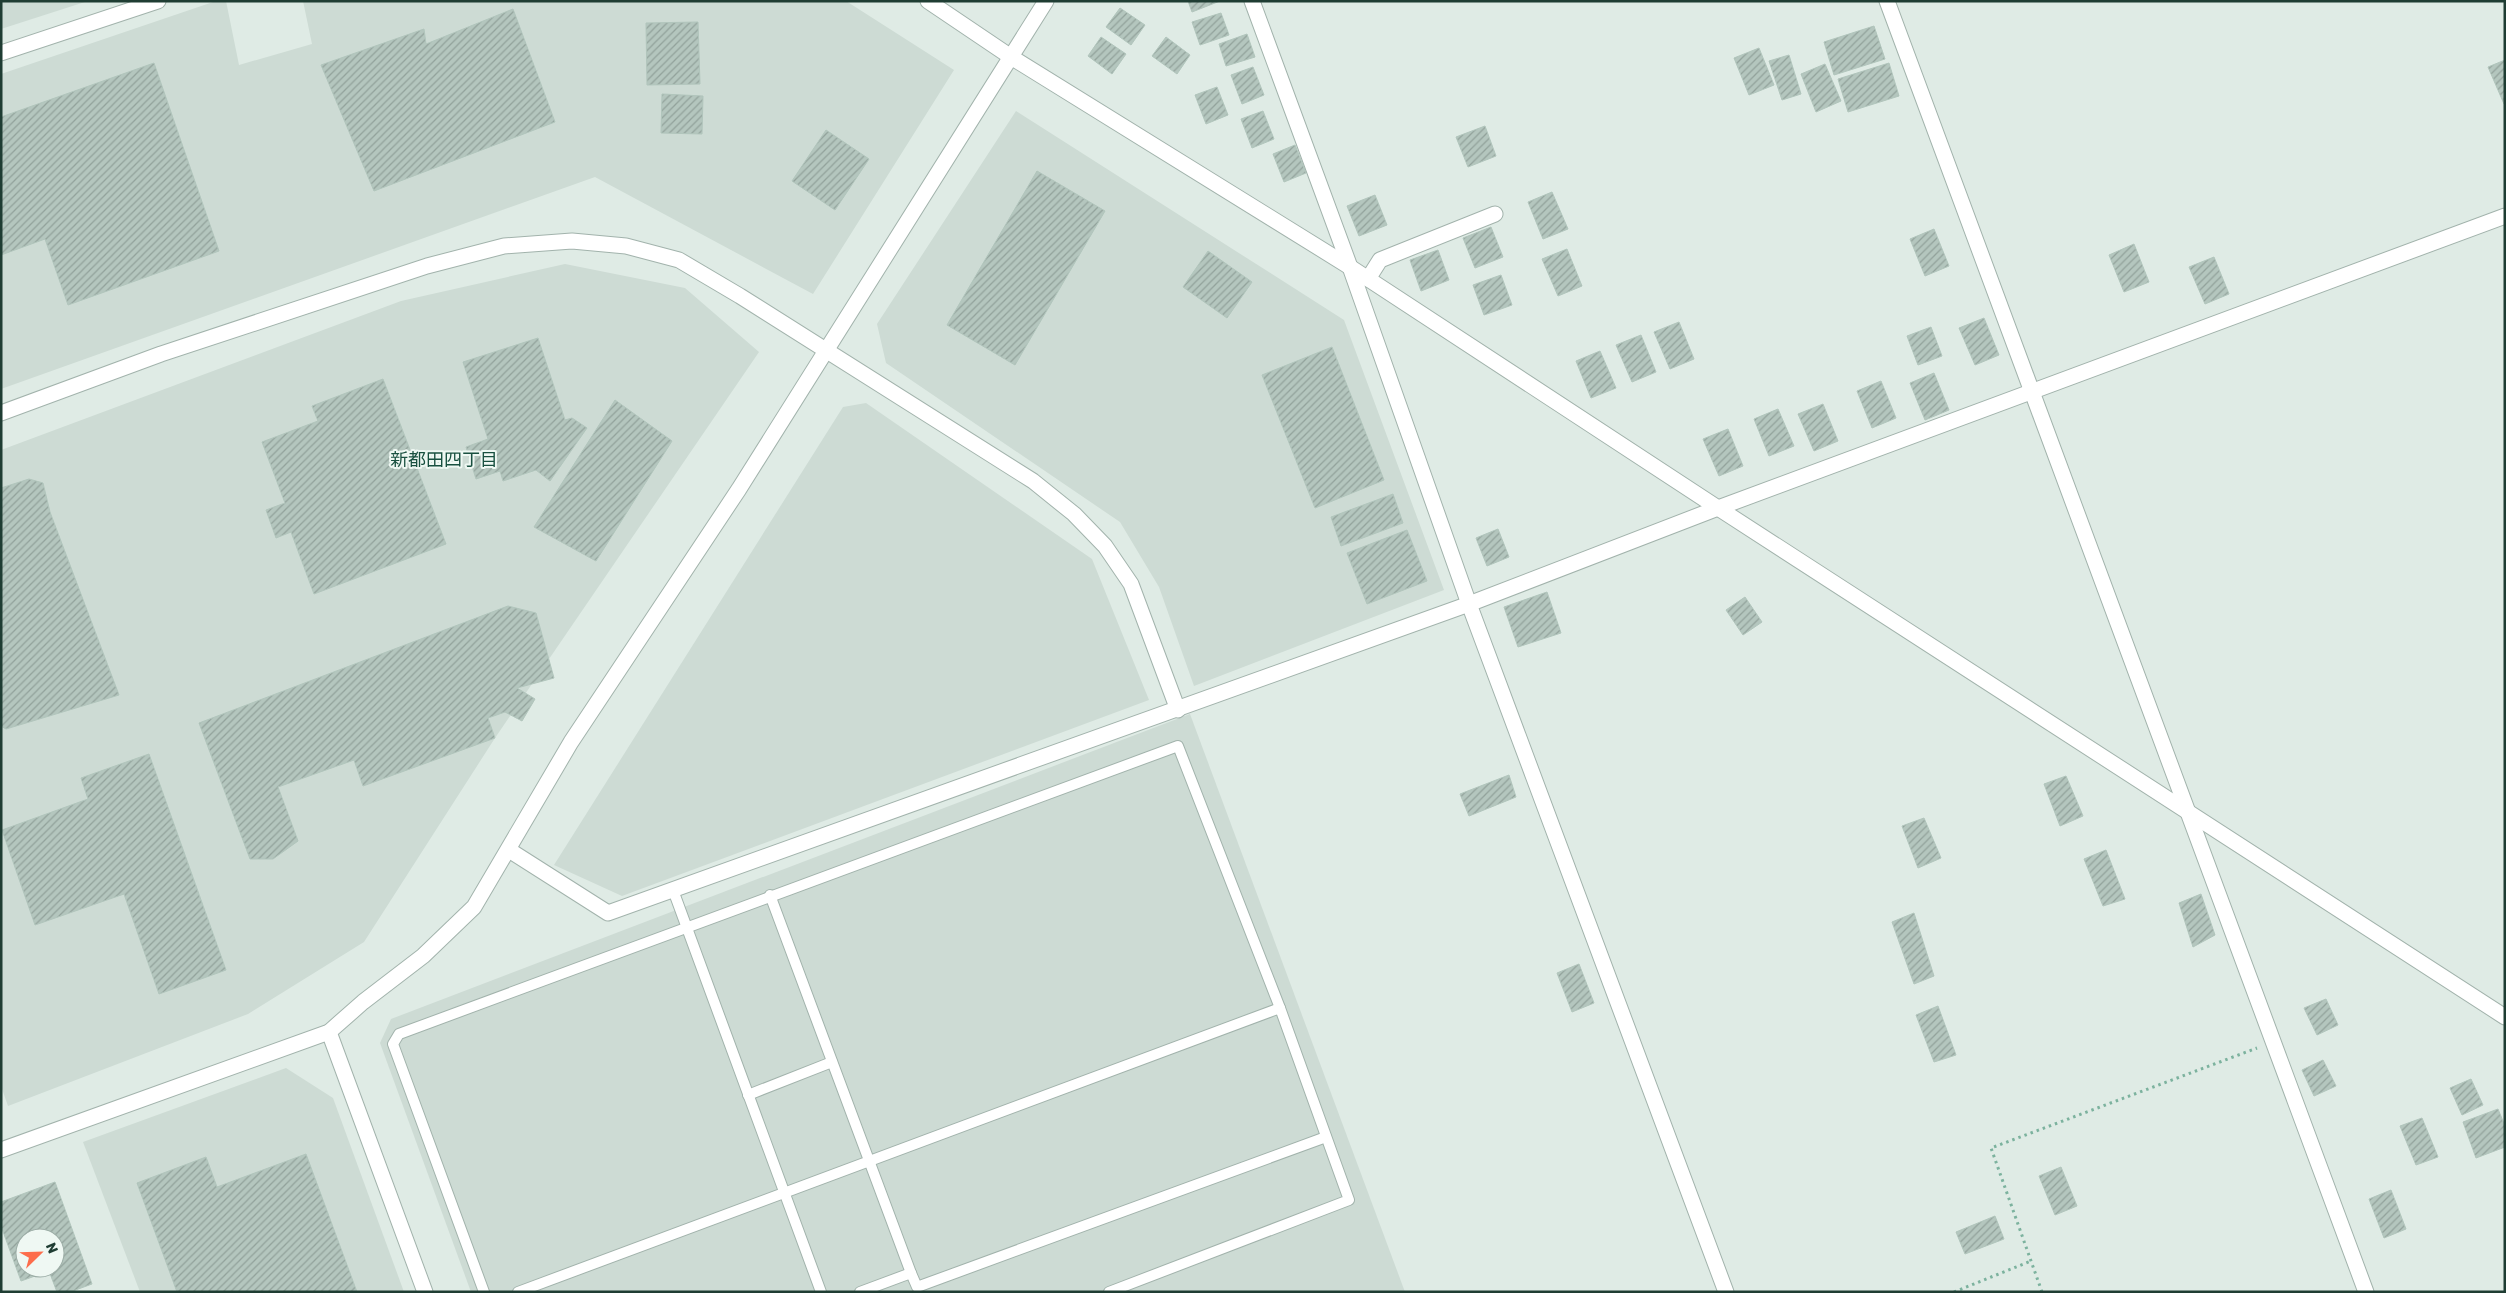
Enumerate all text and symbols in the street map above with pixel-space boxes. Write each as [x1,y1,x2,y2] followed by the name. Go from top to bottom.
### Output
[390,449,498,471] district label: 新都田四丁目
[15,1228,65,1278] north arrow
[42,1240,61,1256] text: N

